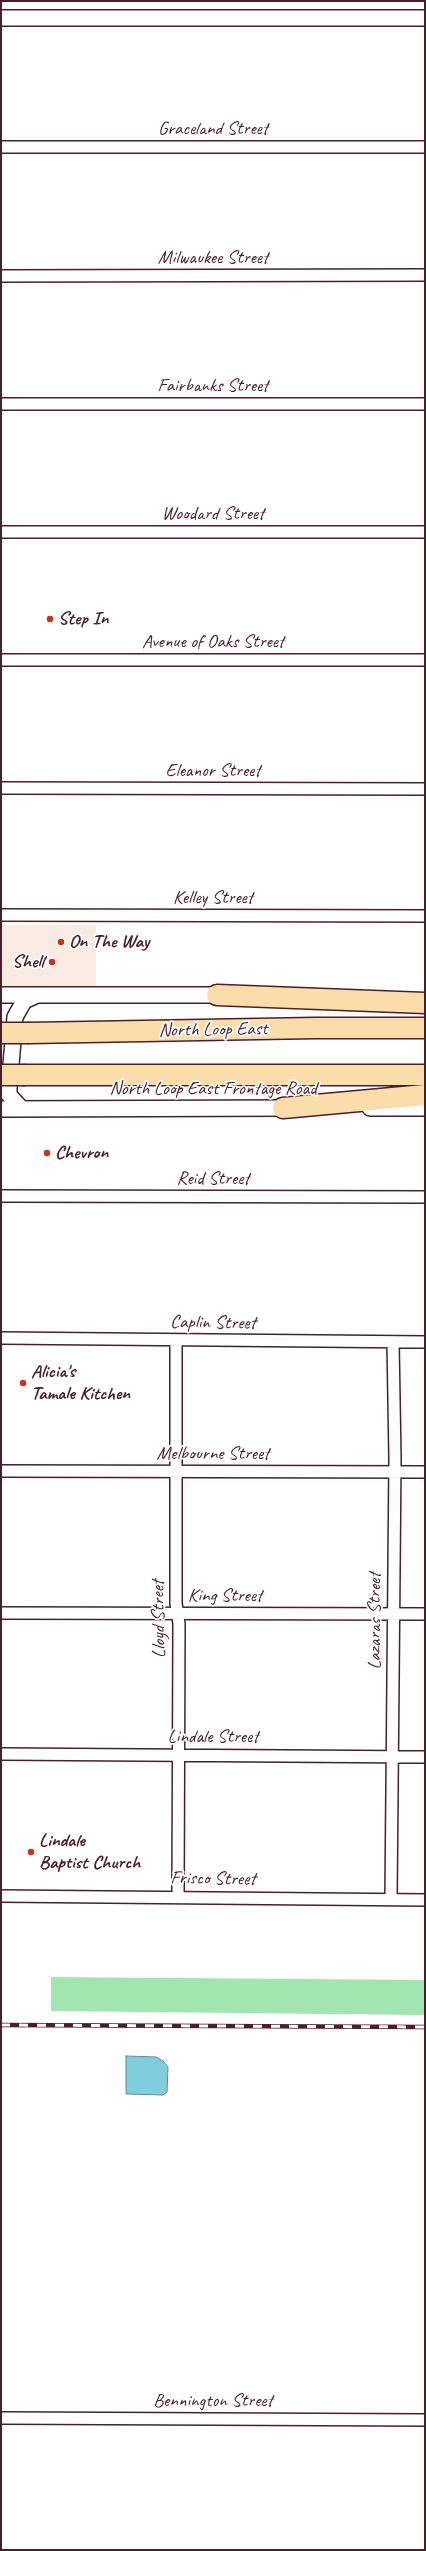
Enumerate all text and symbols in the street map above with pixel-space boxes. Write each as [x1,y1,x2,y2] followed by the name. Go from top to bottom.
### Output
[158,118,268,140] street label: Graceland Street
[158,247,268,269] street label: Milwaukee Street
[158,375,268,397] street label: Fairbanks Street
[162,503,264,525] street label: Woodard Street
[58,608,109,630] place label: Step In
[45,614,55,624] marker: Step In
[142,631,284,653] street label: Avenue of Oaks Street
[165,760,261,782] street label: Eleanor Street
[173,887,253,909] street label: Kelley Street
[69,931,149,953] place label: On The Way
[56,937,66,947] marker: On The Way
[12,951,44,973] place label: Shell
[47,957,57,967] marker: Shell
[158,1018,268,1042] street label: North Loop East
[109,1078,317,1100] street label: North Loop East Frontage Road
[55,1142,108,1164] place label: Chevron
[42,1148,52,1158] marker: Chevron
[176,1168,250,1190] street label: Reid Street
[170,1311,256,1335] street label: Caplin Street
[31,1361,130,1405] place label: Alicia's Tamale Kitchen
[18,1378,28,1388] marker: Alicia's Tamale Kitchen
[157,1443,269,1465] street label: Melbourne Street
[364,1572,386,1670] street label: Lazaras Street
[147,1580,171,1658] street label: Lloyd Street
[188,1585,262,1607] street label: King Street
[168,1726,258,1748] street label: Lindale Street
[39,1830,140,1874] place label: Lindale Baptist Church
[26,1847,36,1857] marker: Lindale Baptist Church
[170,1867,256,1891] street label: Frisco Street
[153,2390,273,2412] street label: Bennington Street

